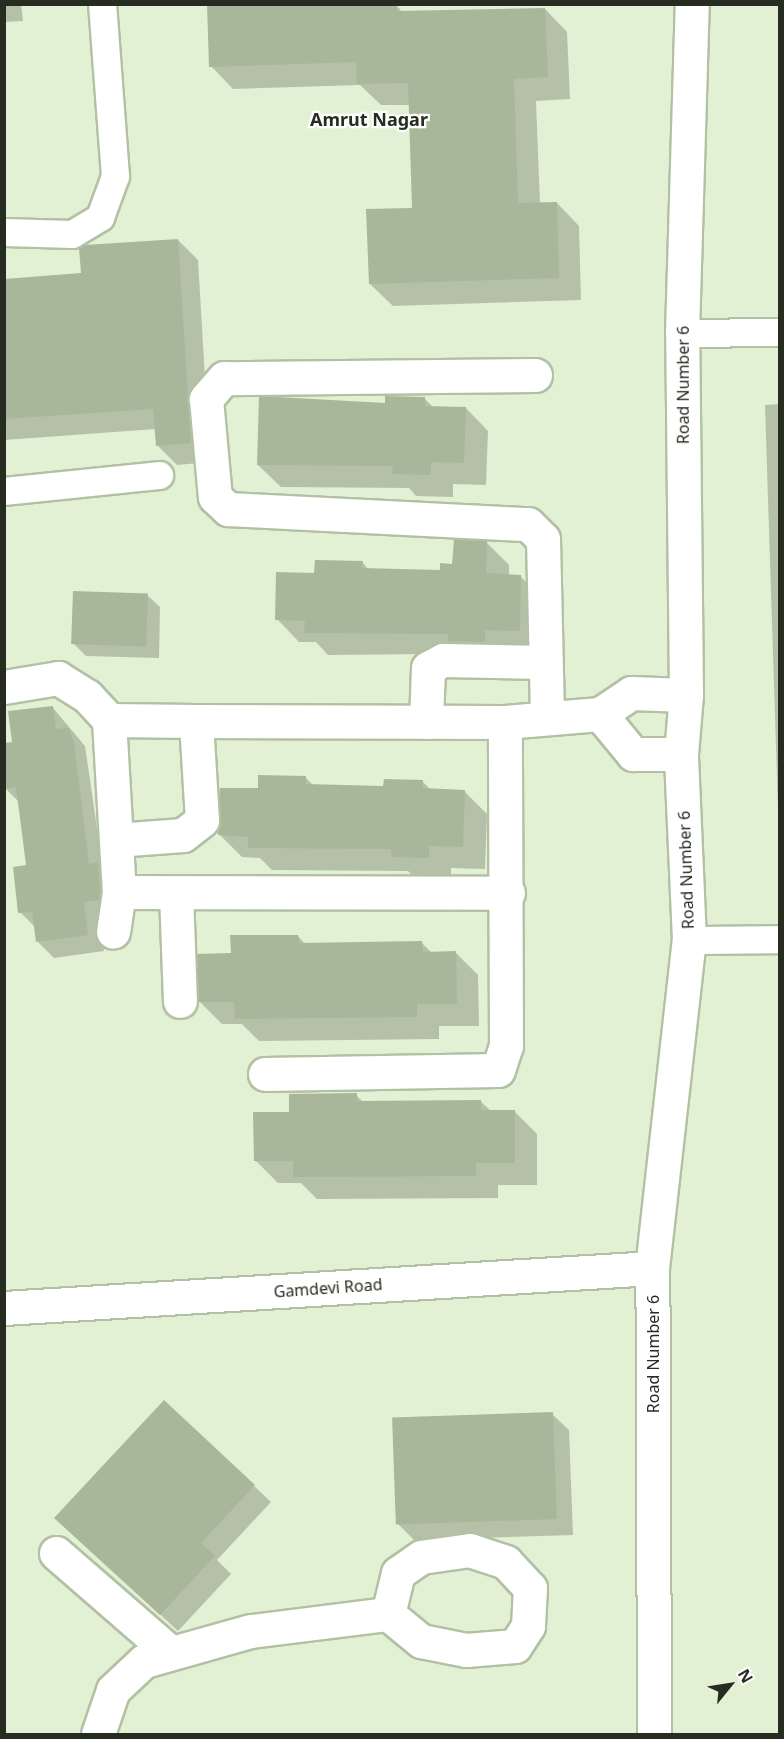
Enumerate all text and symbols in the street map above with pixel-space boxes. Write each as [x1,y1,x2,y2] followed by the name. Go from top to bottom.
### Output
[310,108,428,130] district label: Amrut Nagar
[673,326,693,444] street label: Road Number 6
[674,811,698,929] street label: Road Number 6
[273,1275,383,1301] street label: Gamdevi Road
[643,1295,663,1413] street label: Road Number 6
[700,1655,760,1715] north arrow
[733,1665,758,1687] text: N

